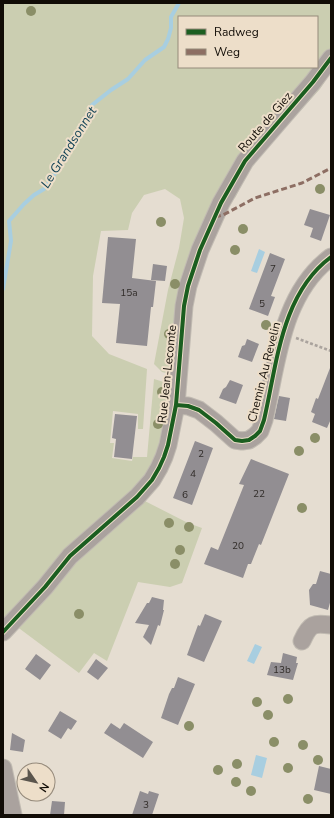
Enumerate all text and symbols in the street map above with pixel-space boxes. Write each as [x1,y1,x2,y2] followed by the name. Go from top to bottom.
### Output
[178,16,318,68] legend
[214,24,259,40] text: Radweg
[214,44,240,60] text: Weg
[234,88,296,155] street label: Route de Giez
[37,103,101,192] water label: Le Grandsonnet
[270,262,276,276] house number: 7
[120,286,138,300] house number: 15a
[259,297,265,311] house number: 5
[244,320,284,424] street label: Chemin Au Revelin
[154,324,180,424] street label: Rue Jean-Lecomte
[198,447,204,461] house number: 2
[190,467,196,481] house number: 4
[253,487,265,501] house number: 22
[182,488,188,502] house number: 6
[232,539,244,553] house number: 20
[273,663,291,677] house number: 13b
[16,762,56,802] north arrow
[35,780,52,795] text: N
[143,798,149,812] house number: 3

